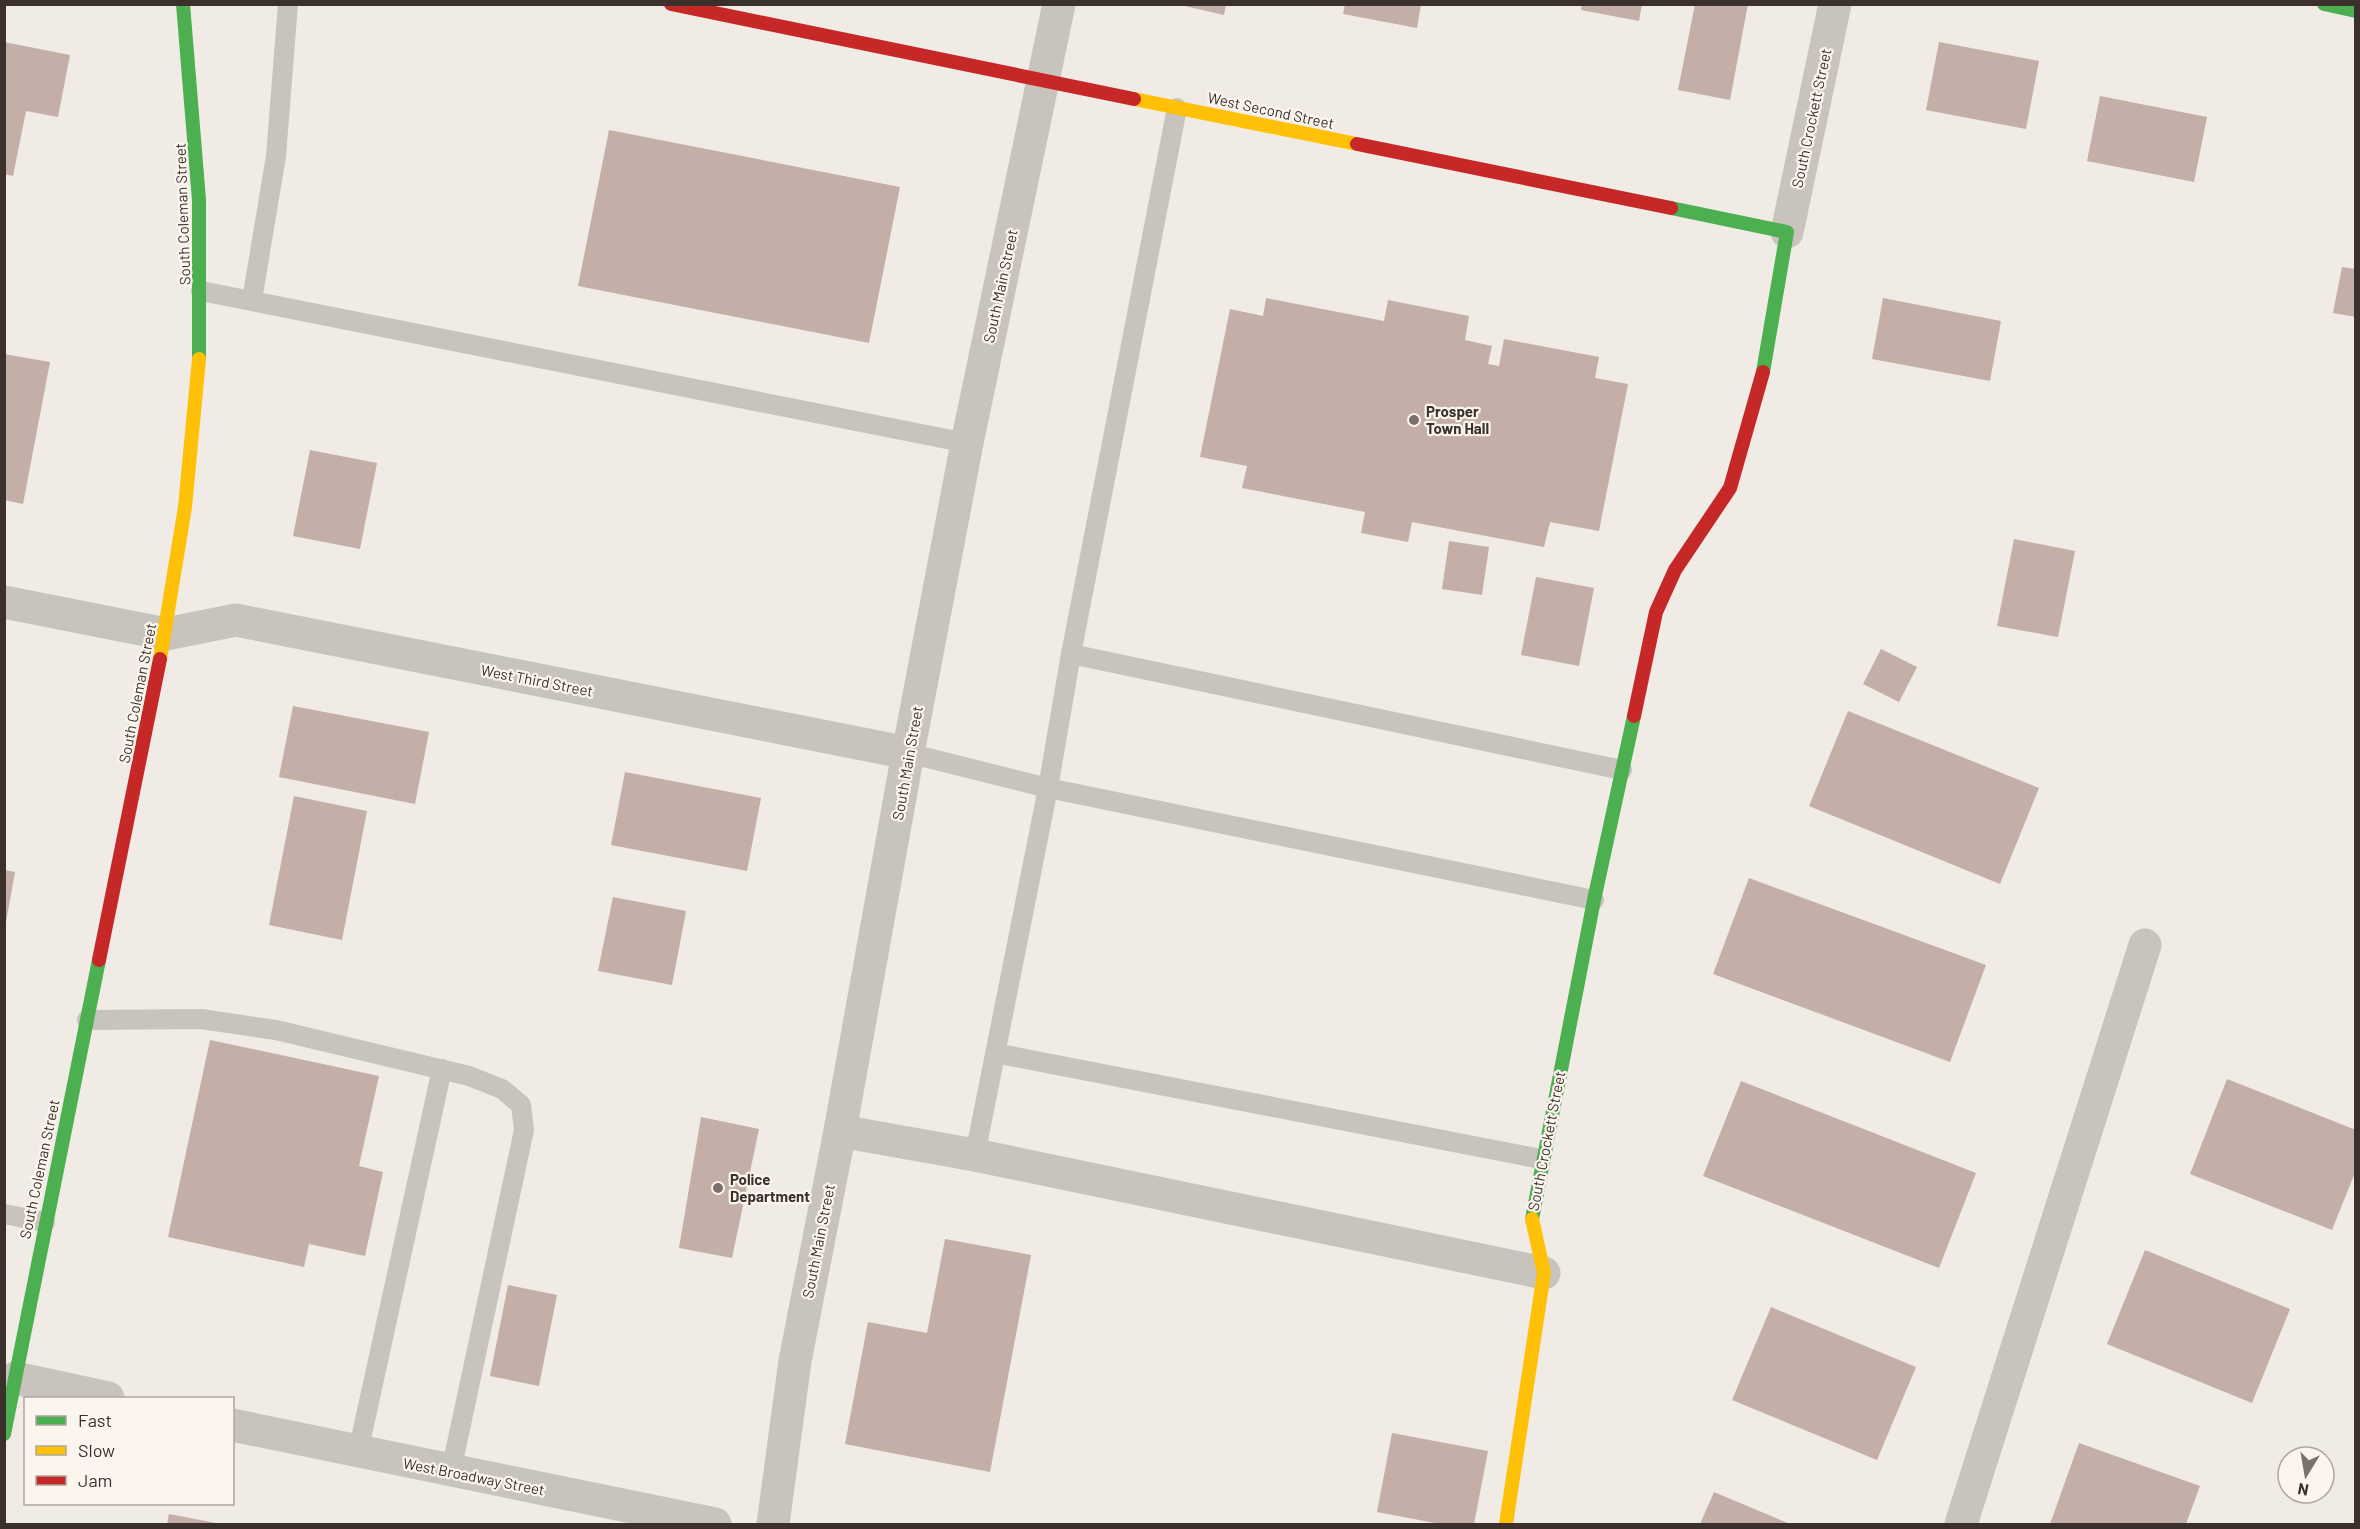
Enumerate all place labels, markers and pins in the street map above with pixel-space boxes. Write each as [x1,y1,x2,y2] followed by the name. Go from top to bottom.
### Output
[1426,402,1489,437] place label: Prosper Town Hall
[1407,413,1421,427] marker: Prosper Town Hall
[730,1170,810,1205] place label: Police Department
[711,1181,725,1195] marker: Police Department

